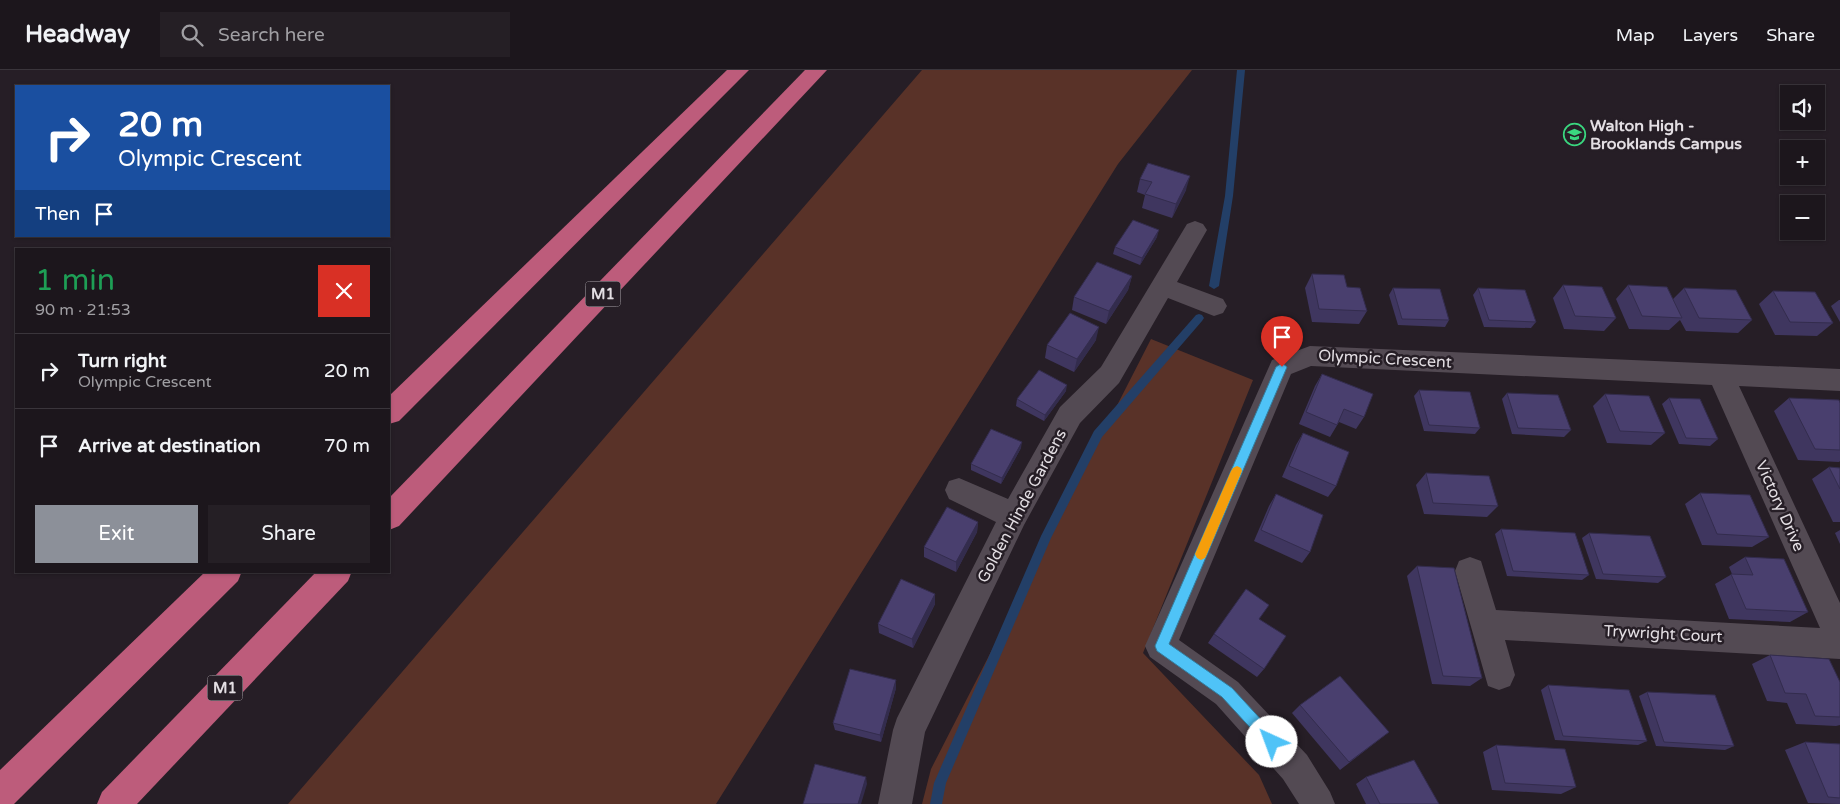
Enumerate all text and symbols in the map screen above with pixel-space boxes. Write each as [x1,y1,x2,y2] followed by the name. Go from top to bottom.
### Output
[160,12,510,57] search box
[25,20,130,49] text: Headway
[178,21,206,49] icon: search
[218,24,325,46] text: Search here
[1616,24,1655,46] text: Map
[1683,24,1738,46] text: Layers
[1766,24,1815,46] text: Share
[1780,85,1825,240] map controls
[1780,85,1825,130] button: sound
[118,104,203,146] text: 20 m
[35,105,100,170] icon: right
[1590,116,1742,154] place label: Walton High - Brooklands Campus
[1562,123,1586,147] school or university icon: Walton High - Brooklands Campus
[1780,140,1825,185] button: +
[118,146,302,172] text: Olympic Crescent
[1780,195,1825,240] button: −
[90,200,118,228] icon: arrive
[35,203,80,225] text: Then
[35,262,115,299] text: 1 min
[318,265,370,317] button: close
[586,282,620,306] road number: M1
[35,300,131,320] text: 90 m · 21:53
[1261,316,1303,367] pin
[1268,323,1296,351] icon: arrive
[1318,346,1452,372] street label: Olympic Crescent
[78,350,166,372] text: Turn right
[35,357,63,385] icon: right
[324,360,370,382] text: 20 m
[78,372,212,392] text: Olympic Crescent
[973,426,1071,586] street label: Golden Hinde Gardens
[35,432,63,460] icon: arrive
[78,435,261,457] text: Arrive at destination
[324,435,370,457] text: 70 m
[1751,457,1809,555] street label: Victory Drive
[35,505,198,563] button: Exit
[208,505,370,563] button: Share
[1603,621,1723,647] street label: Trywright Court
[208,676,242,700] road number: M1
[1245,715,1297,767] position arrow

